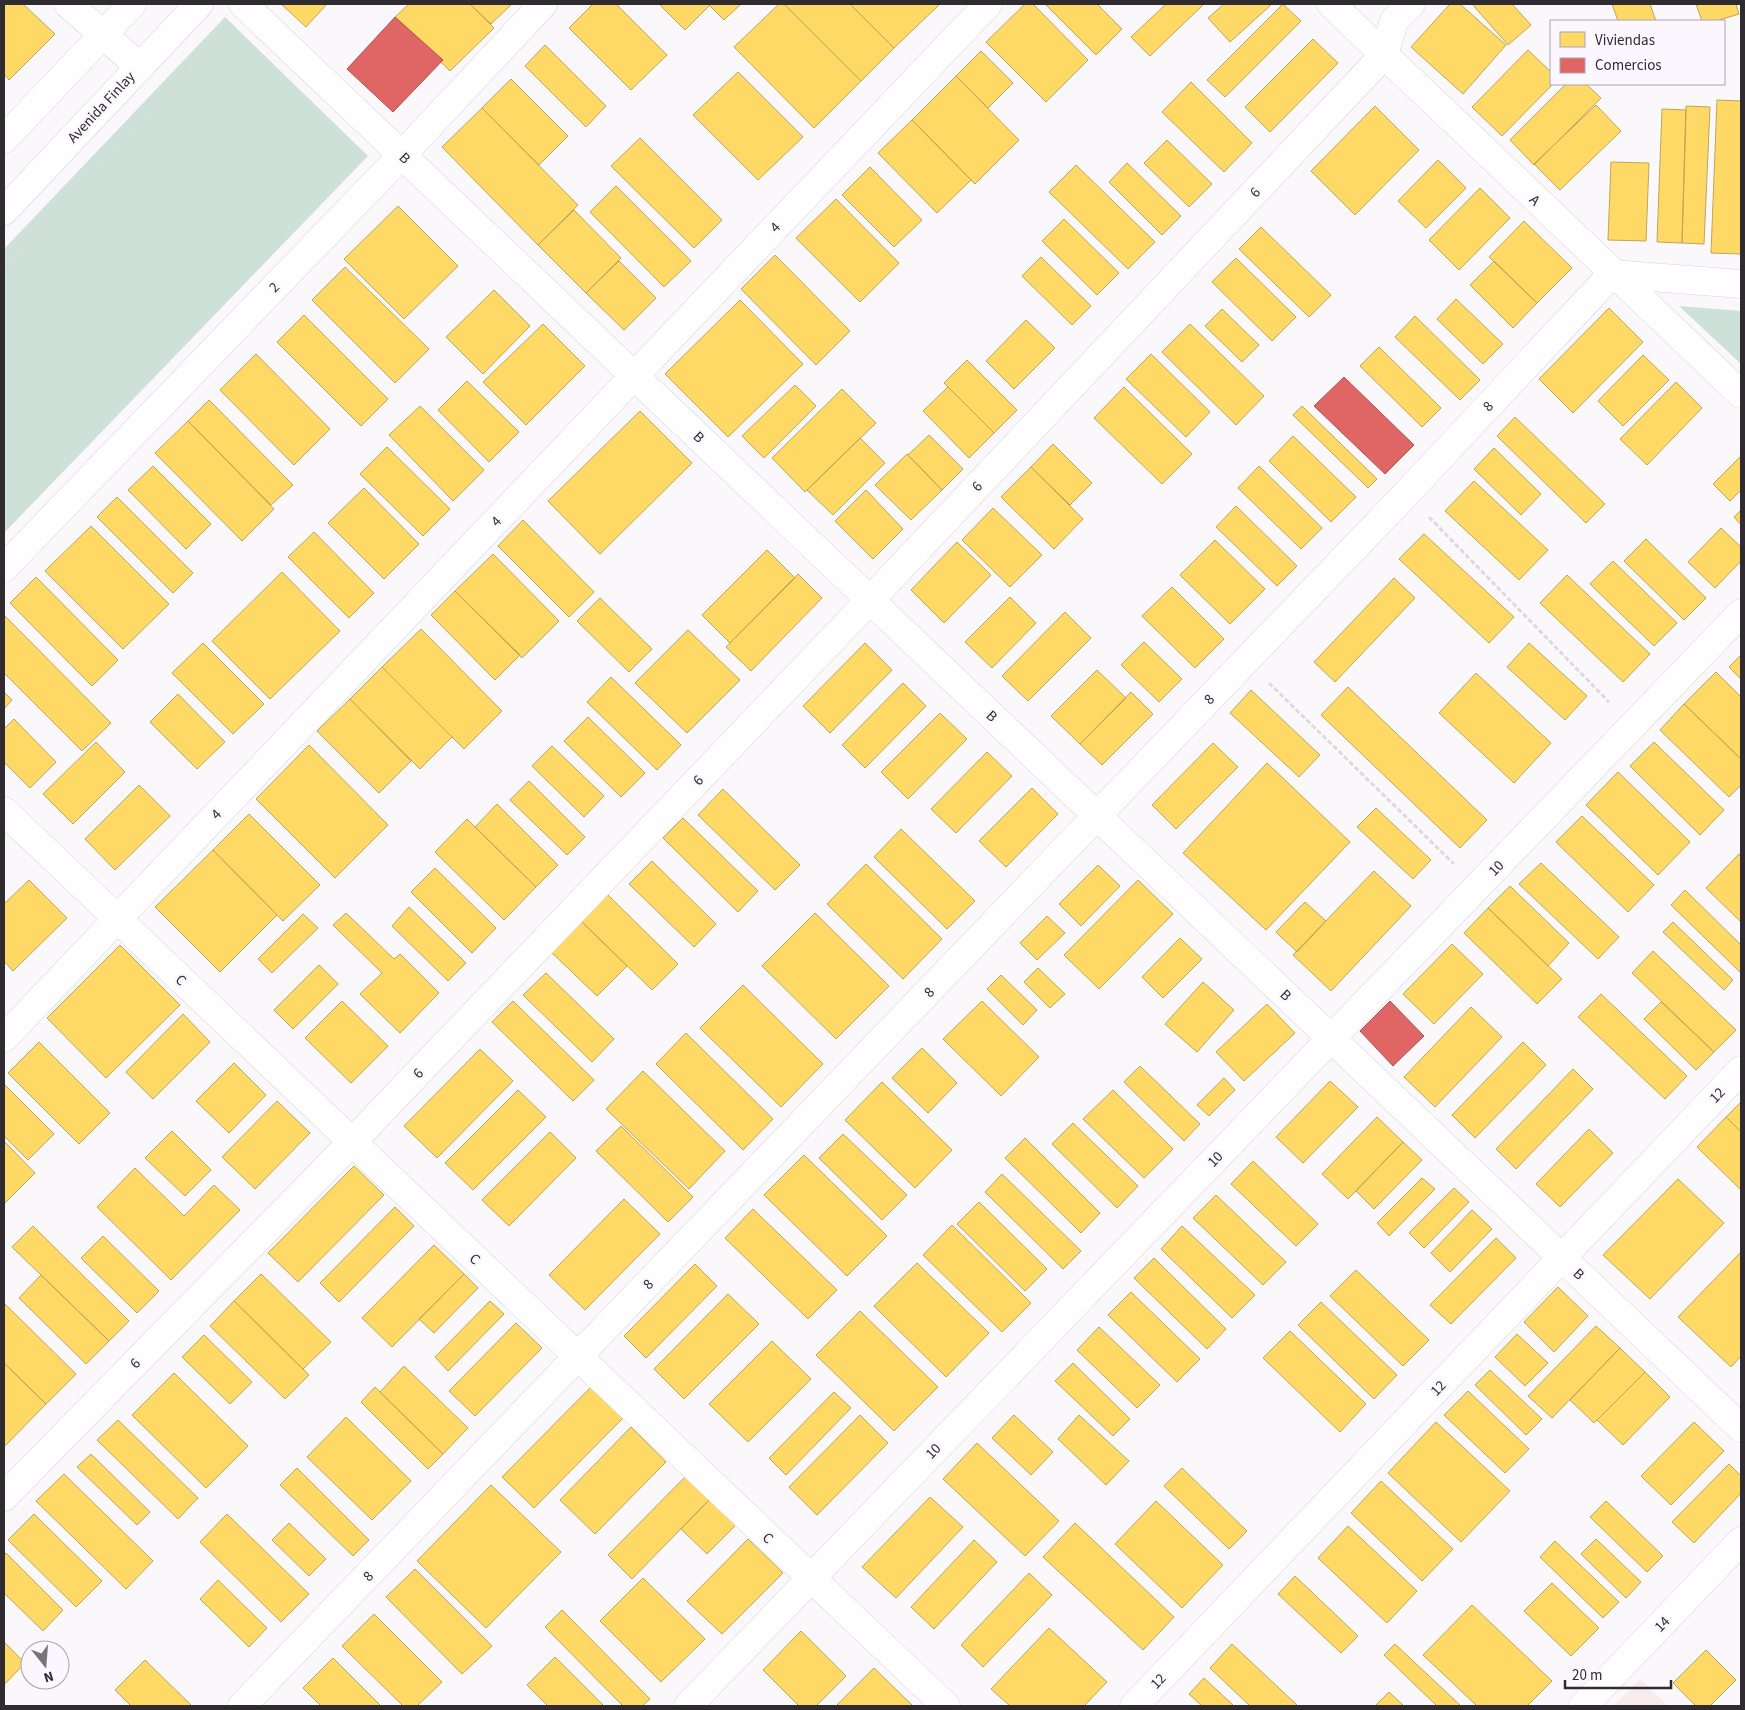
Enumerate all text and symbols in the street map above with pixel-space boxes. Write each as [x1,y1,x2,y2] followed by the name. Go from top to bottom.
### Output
[1550,20,1725,85] legend
[1595,30,1655,51] text: Viviendas
[1595,55,1662,76] text: Comercios
[63,67,140,148] street label: Avenida Finlay
[394,148,415,169] street label: B
[1245,182,1266,202] street label: 6
[1524,190,1545,211] street label: A
[765,217,786,237] street label: 4
[264,277,285,297] street label: 2
[1478,396,1499,416] street label: 8
[688,427,709,448] street label: B
[967,476,988,496] street label: 6
[486,511,507,531] street label: 4
[1199,689,1220,709] street label: 8
[981,706,1002,727] street label: B
[688,770,709,790] street label: 6
[206,804,227,824] street label: 4
[1484,856,1509,881] street label: 10
[170,970,191,991] street label: C
[919,982,940,1002] street label: 8
[1275,985,1296,1006] street label: B
[408,1063,429,1083] street label: 6
[1705,1083,1730,1108] street label: 12
[1203,1147,1228,1172] street label: 10
[464,1249,485,1270] street label: C
[1568,1264,1589,1285] street label: B
[638,1274,659,1294] street label: 8
[125,1353,146,1373] street label: 6
[1426,1376,1451,1401] street label: 12
[921,1439,946,1464] street label: 10
[757,1528,778,1549] street label: C
[358,1566,379,1586] street label: 8
[1650,1611,1675,1637] street label: 14
[20,1640,70,1690] north arrow
[1565,1658,1671,1690] scale bar
[1572,1665,1602,1686] text: 20 m
[41,1666,56,1687] text: N
[1146,1669,1171,1694] street label: 12

